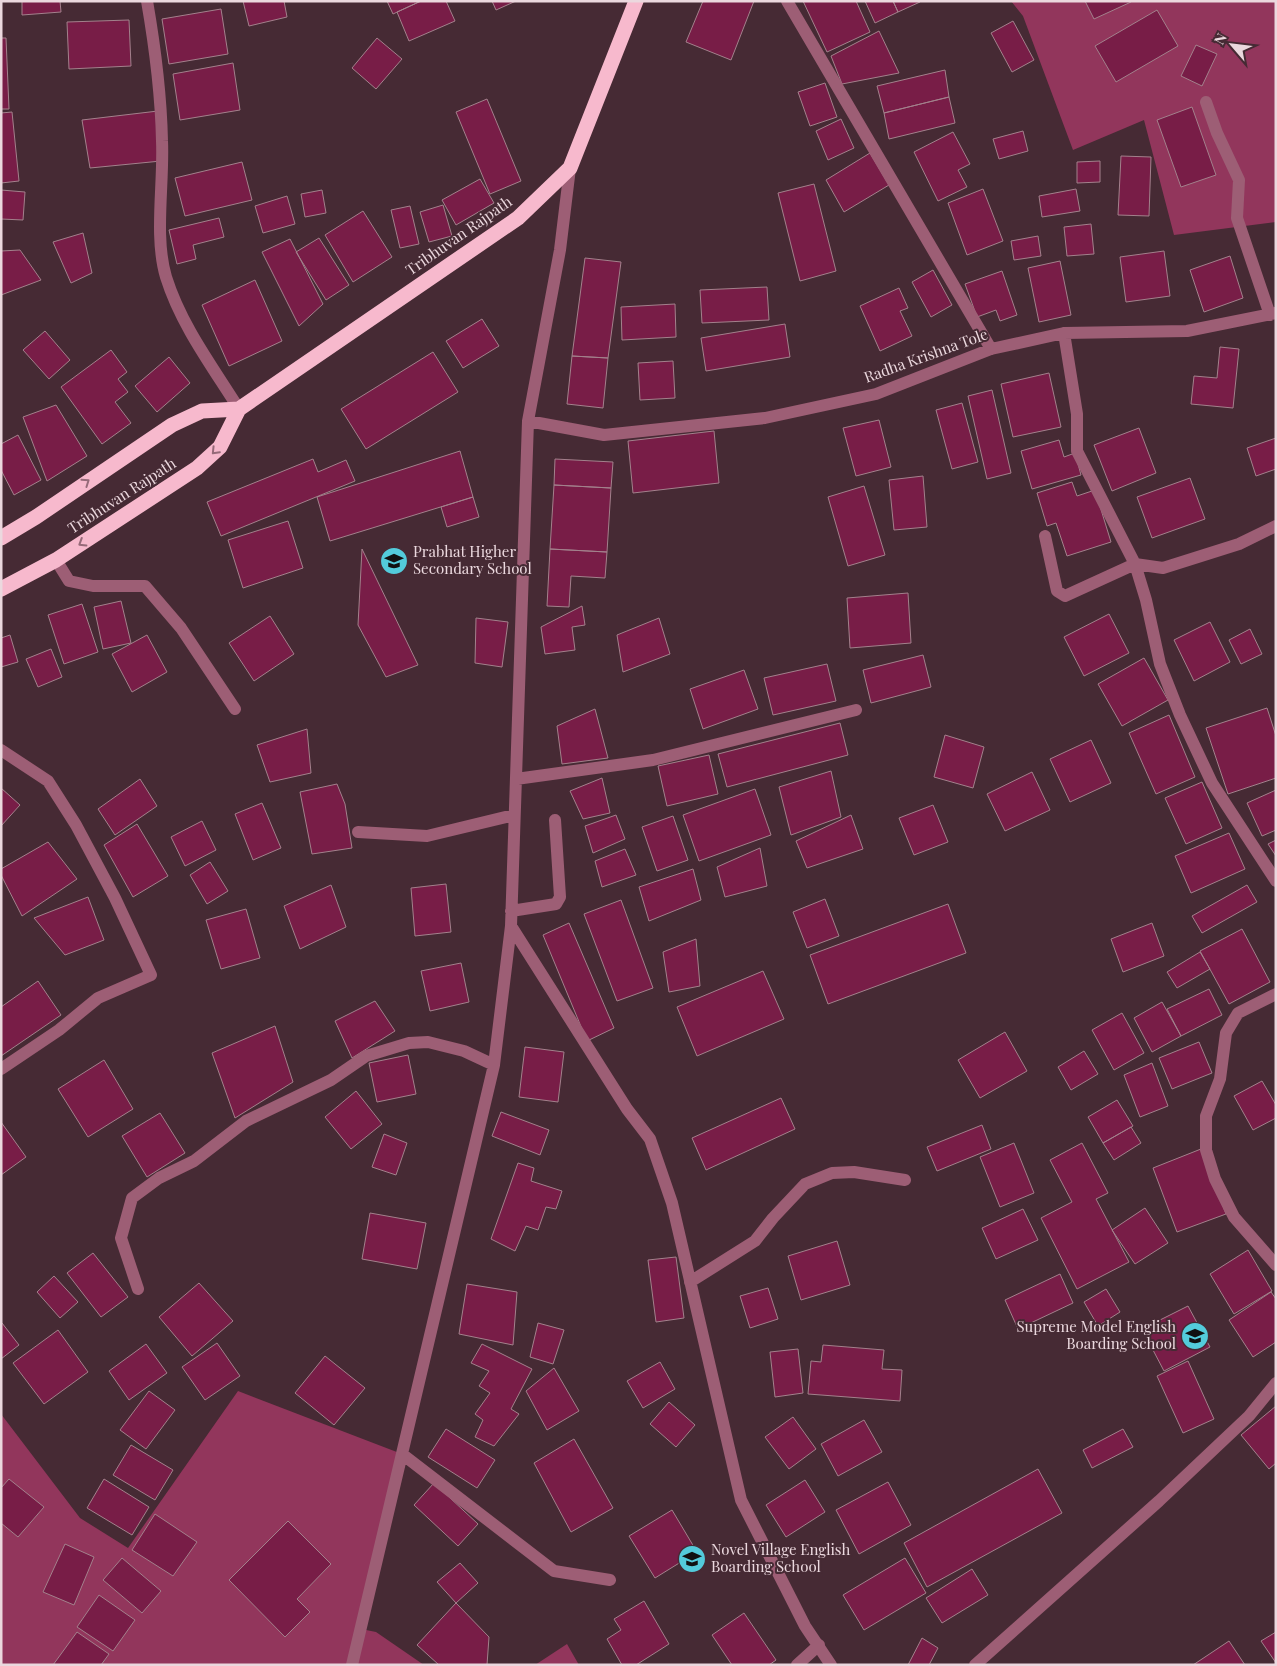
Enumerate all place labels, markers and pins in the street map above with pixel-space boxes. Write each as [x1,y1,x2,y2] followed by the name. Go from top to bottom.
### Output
[413,541,532,578] place label: Prabhat Higher Secondary School
[379,546,409,576] school or university icon: Prabhat Higher Secondary School
[1016,1316,1176,1353] place label: Supreme Model English Boarding School
[1180,1321,1210,1351] school or university icon: Supreme Model English Boarding School
[711,1539,851,1576] place label: Novel Village English Boarding School
[677,1544,707,1574] school or university icon: Novel Village English Boarding School

